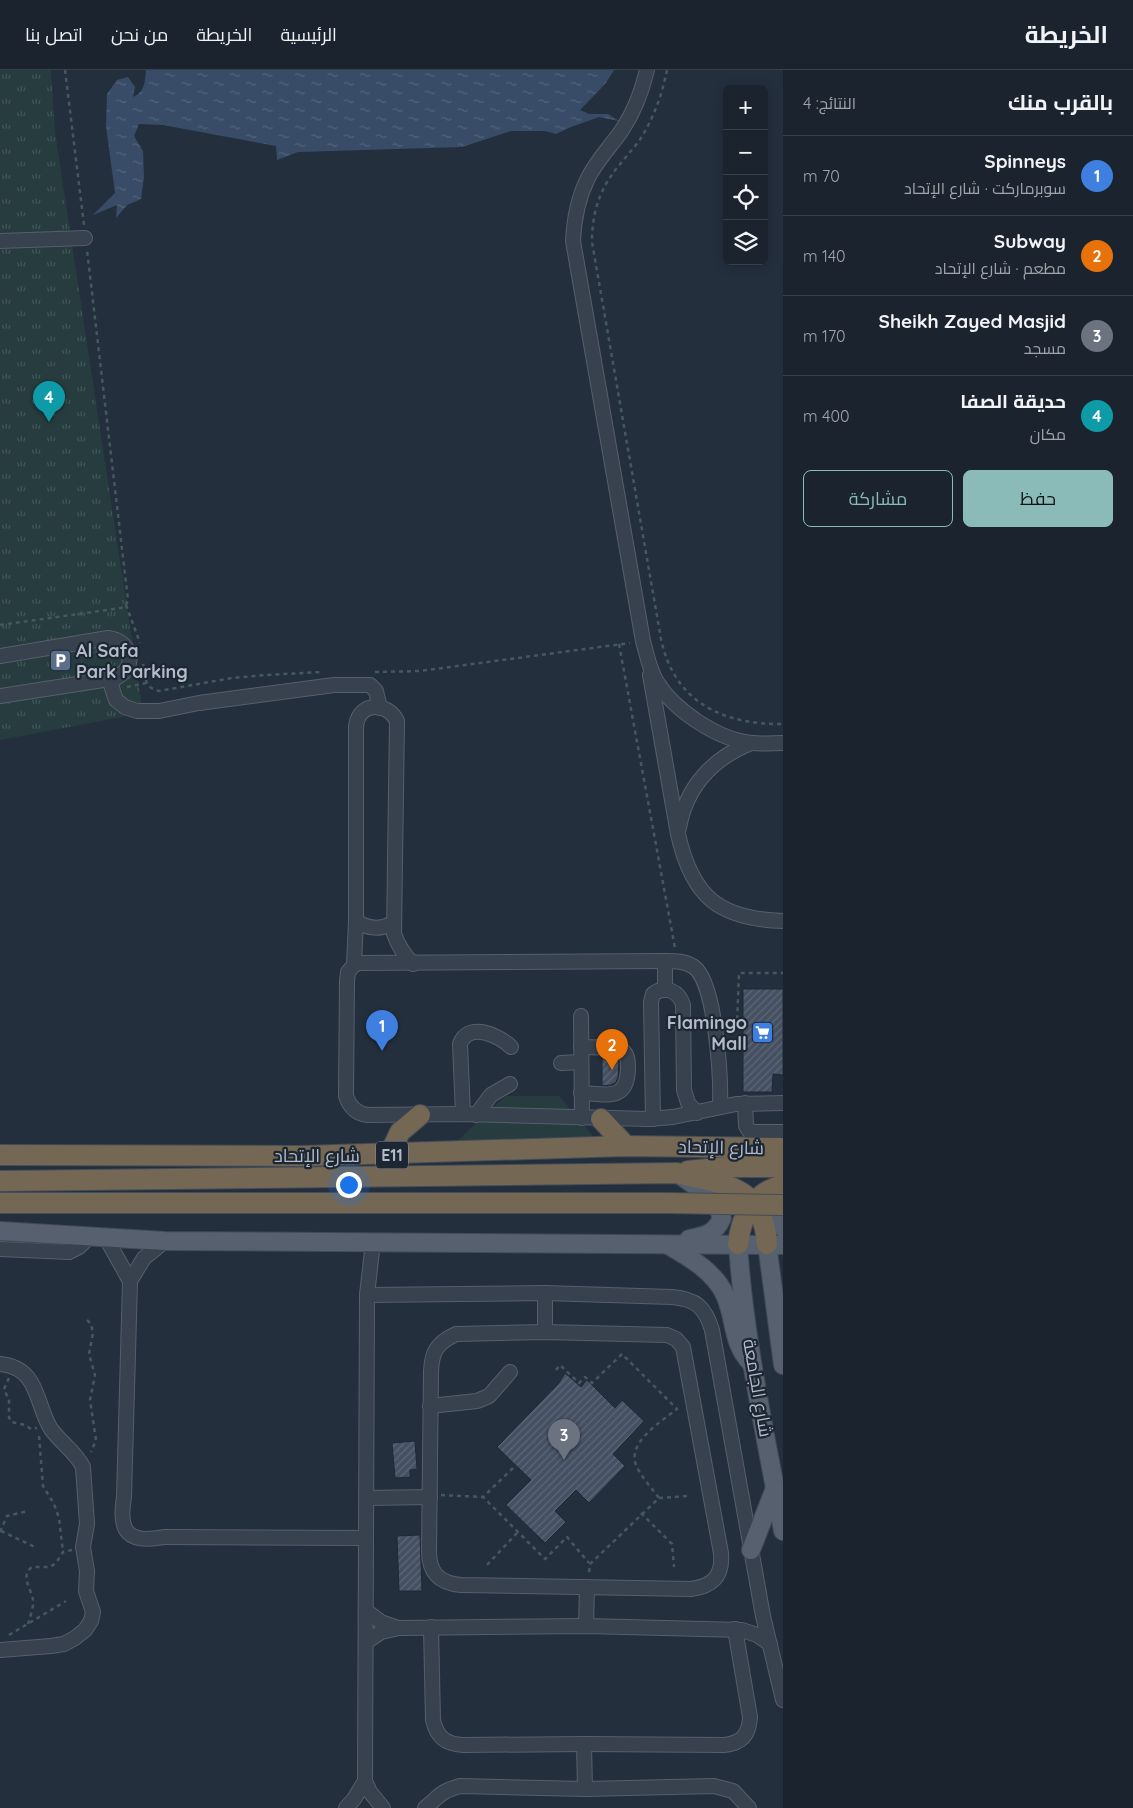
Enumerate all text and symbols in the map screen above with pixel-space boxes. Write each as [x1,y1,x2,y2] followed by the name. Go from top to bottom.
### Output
[1025,19,1108,49] text: الخريطة
[25,23,83,46] text: اتصل بنا
[111,23,168,46] text: من نحن
[196,23,252,46] text: الخريطة
[280,23,337,46] text: الرئيسية
[723,85,768,265] map controls
[723,85,768,130] button: +
[1008,89,1113,115] text: بالقرب منك
[803,93,856,113] text: النتائج: 4
[723,130,768,175] button: −
[984,149,1066,173] text: Spinneys
[803,166,840,186] text: 70 m
[1094,166,1100,186] text: 1
[723,175,768,220] button: locate
[904,178,1066,198] text: سوبرماركت · شارع الإتحاد
[723,220,768,265] button: layers
[994,229,1066,253] text: Subway
[803,246,846,266] text: 140 m
[1092,246,1102,266] text: 2
[935,258,1066,278] text: مطعم · شارع الإتحاد
[879,309,1066,333] text: Sheikh Zayed Masjid
[803,326,846,346] text: 170 m
[1093,326,1101,346] text: 3
[1024,338,1066,358] text: مسجد
[33,381,65,422] pin: 4
[960,389,1066,413] text: حديقة الصفا
[803,406,849,426] text: 400 m
[1092,406,1102,426] text: 4
[1030,424,1066,444] text: مكان
[803,470,953,527] button: مشاركة
[963,470,1113,527] button: حفظ
[76,639,188,683] place label: Al Safa Park Parking
[48,648,72,672] parking icon: Al Safa Park Parking
[366,1010,398,1051] pin: 1
[667,1011,747,1055] place label: Flamingo Mall
[751,1020,775,1044] supermarket icon: Flamingo Mall
[596,1029,628,1070] pin: 2
[678,1135,764,1160] street label: شارع الإتحاد
[376,1142,408,1168] road number: E11
[274,1144,360,1168] street label: شارع الإتحاد
[336,1172,362,1198] your location
[737,1337,778,1439] street label: شارع الجامعة
[548,1419,580,1460] pin: 3

